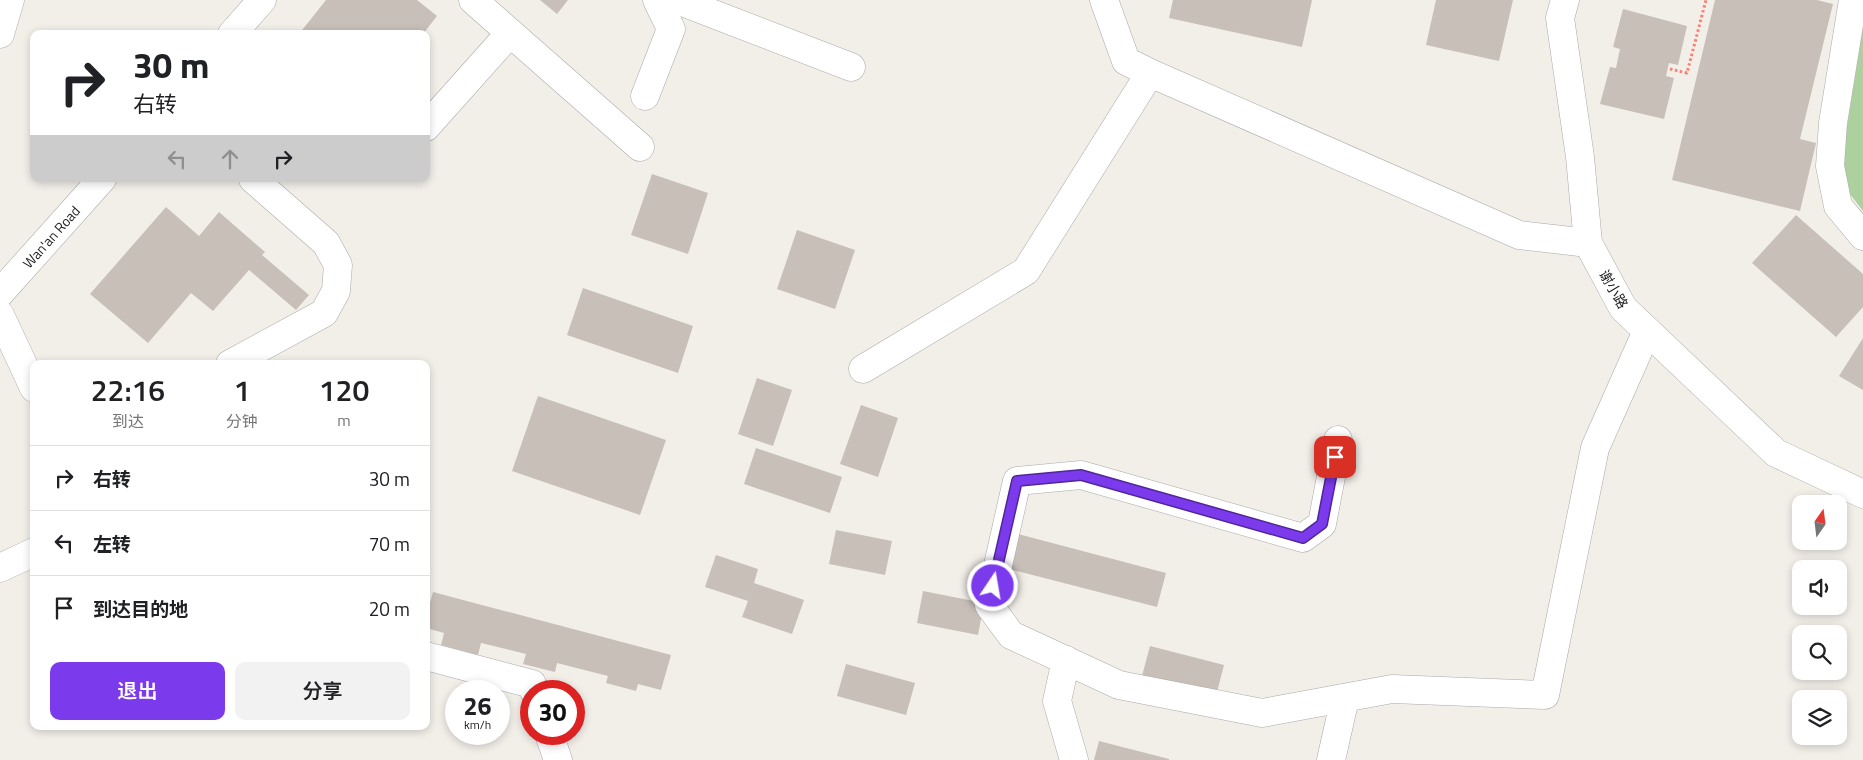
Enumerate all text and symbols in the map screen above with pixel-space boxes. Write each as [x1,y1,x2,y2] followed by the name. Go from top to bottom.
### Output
[133,38,209,92] text: 30 m
[50,50,115,115] icon: right
[133,87,177,121] text: 右转
[163,145,191,173] icon: left
[216,145,244,173] icon: ahead
[269,145,297,173] icon: right
[17,200,84,272] street label: Wan'an Road
[1594,266,1634,312] street label: 谢小路
[91,367,165,413] text: 22:16
[234,367,250,413] text: 1
[319,367,369,413] text: 120
[337,408,351,432] text: m
[112,409,144,433] text: 到达
[226,409,258,433] text: 分钟
[1314,436,1356,478] pin
[1321,443,1349,471] icon: arrive
[50,464,78,492] icon: right
[93,464,131,493] text: 右转
[369,464,410,493] text: 30 m
[1792,495,1848,550] north arrow
[1792,495,1847,745] map controls
[50,529,78,557] icon: left
[93,529,131,558] text: 左转
[369,529,410,558] text: 70 m
[966,559,1018,611] position arrow
[1792,560,1847,615] button: sound
[50,594,78,622] icon: arrive
[93,594,188,623] text: 到达目的地
[369,594,410,623] text: 20 m
[1792,625,1847,680] button: search
[50,662,225,720] button: 退出
[235,662,410,720] button: 分享
[520,680,585,745] speed limit sign: 30
[463,687,492,725] text: 26
[1792,690,1847,745] button: layers
[464,715,491,734] text: km/h

